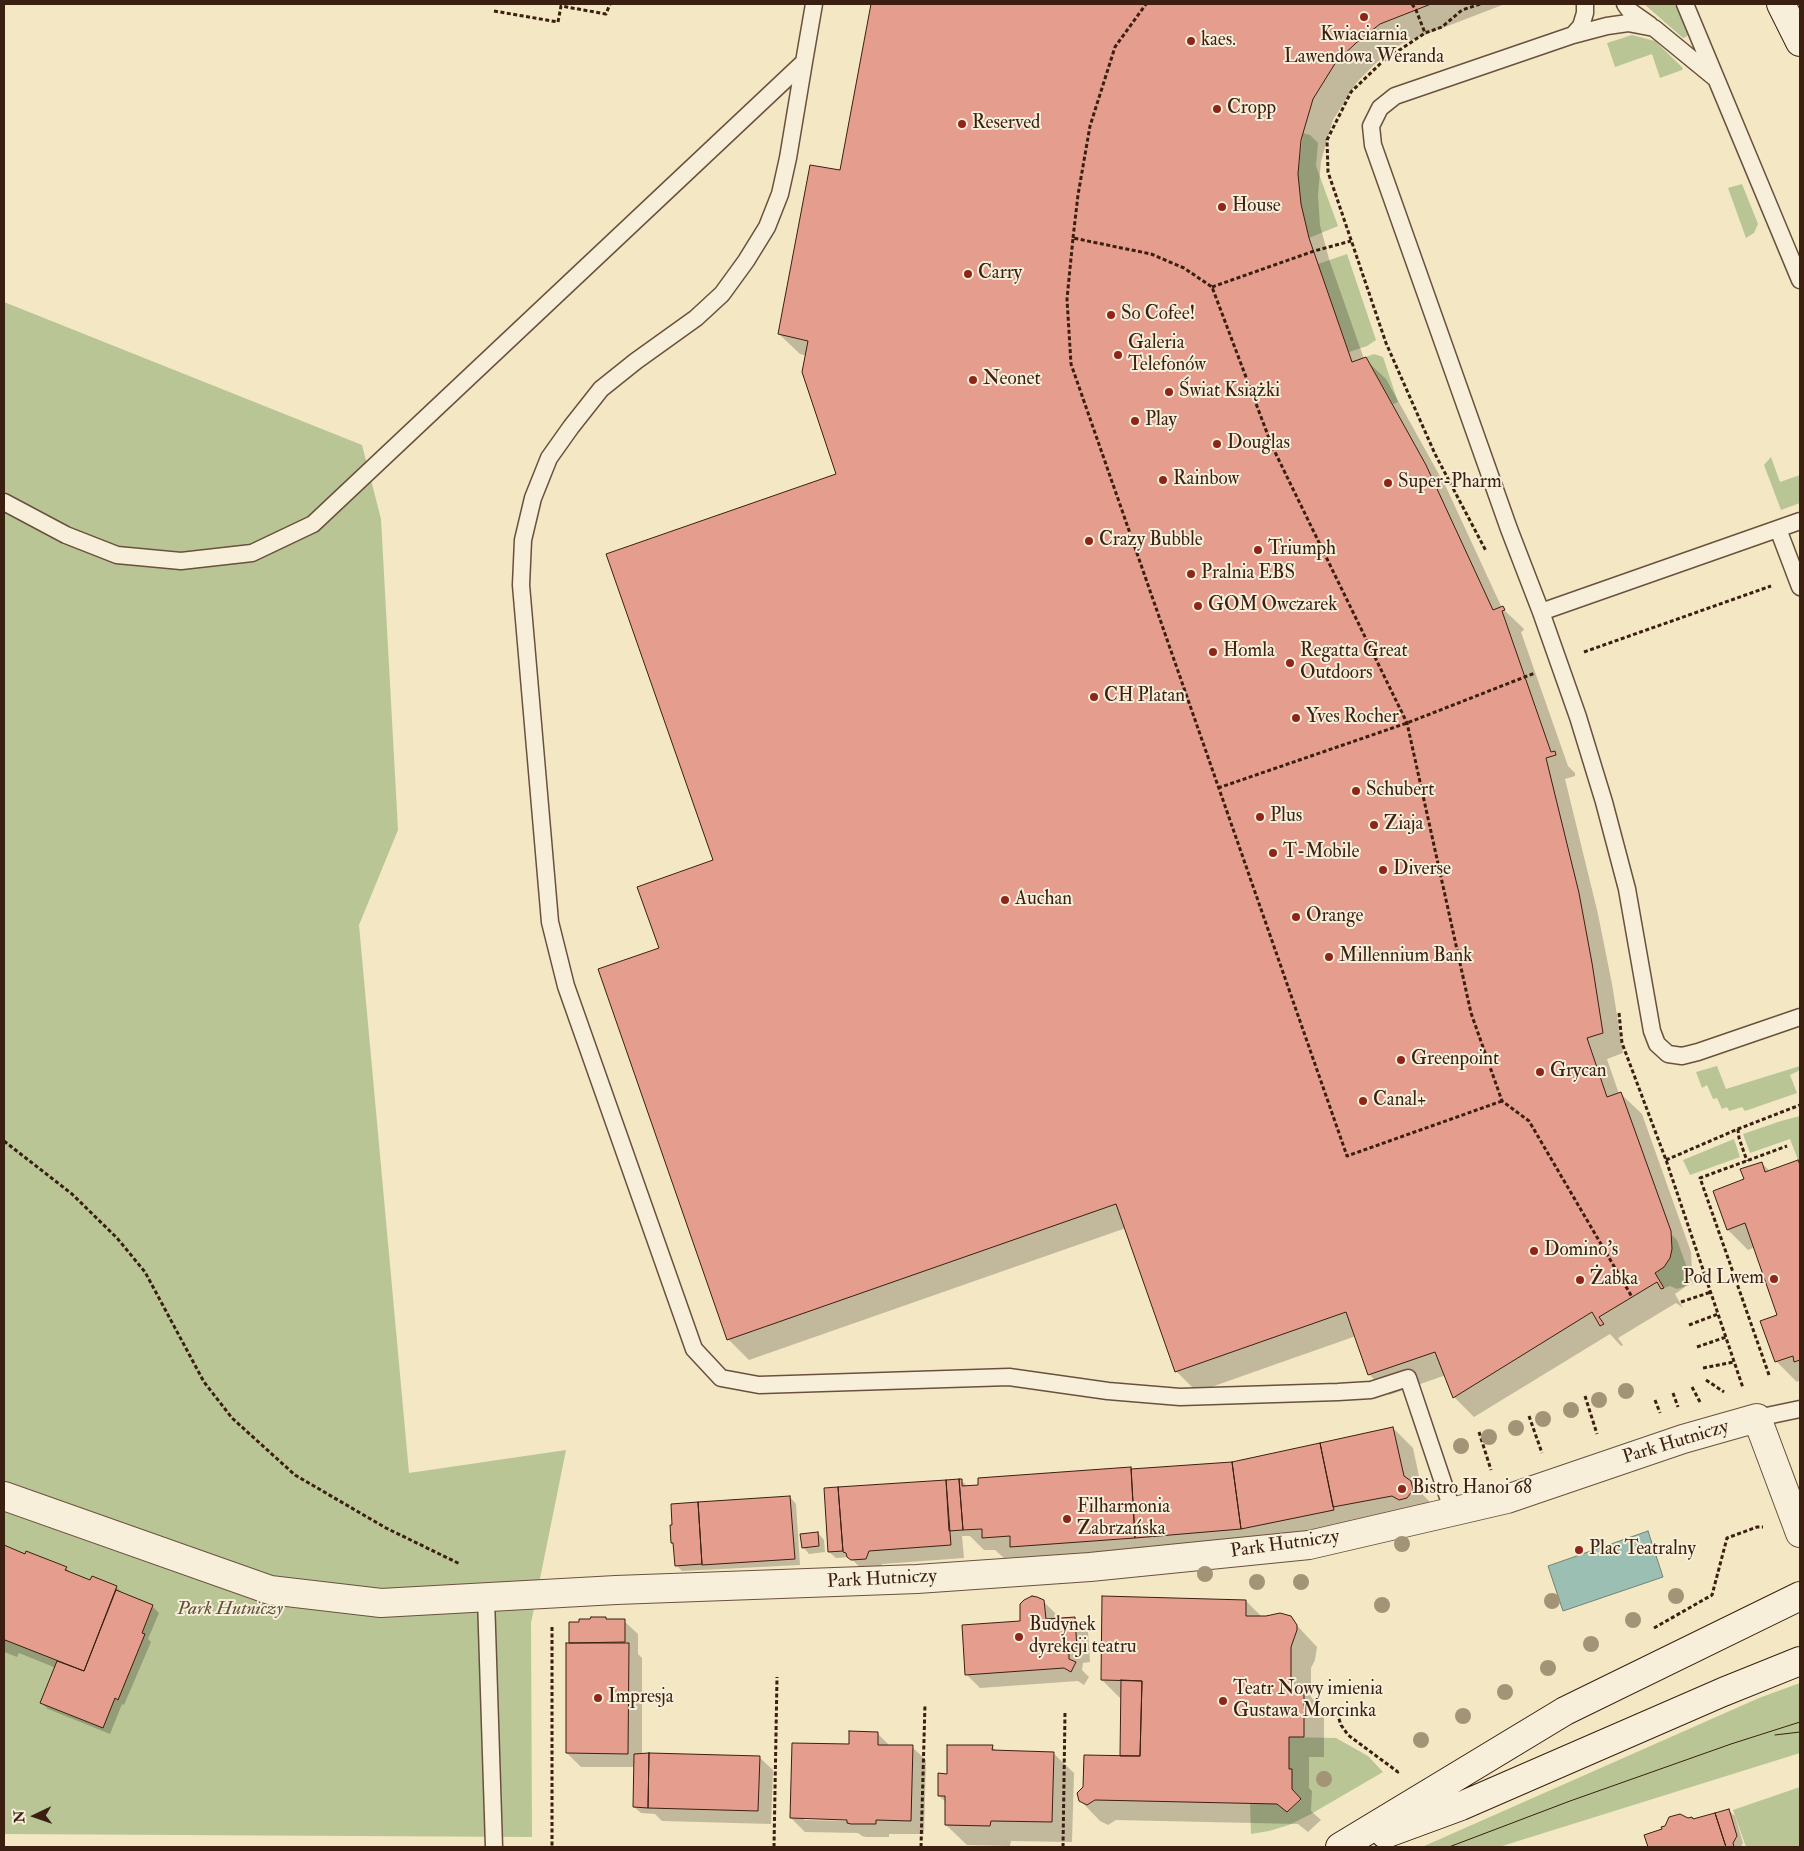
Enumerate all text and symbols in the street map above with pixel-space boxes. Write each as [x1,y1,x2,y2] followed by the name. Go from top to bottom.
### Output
[1358,11,1370,23] marker: Kwiaciarnia Lawendowa Weranda
[1284,25,1444,69] place label: Kwiaciarnia Lawendowa Weranda
[1201,30,1236,52] place label: kaes.
[1185,35,1197,47] marker: kaes.
[1227,98,1276,120] place label: Cropp
[1211,103,1223,115] marker: Cropp
[972,113,1040,135] place label: Reserved
[956,118,968,130] marker: Reserved
[1232,196,1281,218] place label: House
[1216,201,1228,213] marker: House
[978,263,1022,285] place label: Carry
[962,268,974,280] marker: Carry
[1121,304,1195,326] place label: So Cofee!
[1105,309,1117,321] marker: So Cofee!
[1128,333,1206,377] place label: Galeria Telefonów
[1112,349,1124,361] marker: Galeria Telefonów
[983,369,1041,391] place label: Neonet
[967,374,979,386] marker: Neonet
[1179,381,1280,403] place label: Świat Książki
[1163,386,1175,398] marker: Świat Książki
[1145,410,1177,432] place label: Play
[1129,415,1141,427] marker: Play
[1227,433,1290,455] place label: Douglas
[1211,438,1223,450] marker: Douglas
[1173,469,1239,491] place label: Rainbow
[1398,472,1502,494] place label: Super-Pharm
[1157,474,1169,486] marker: Rainbow
[1382,477,1394,489] marker: Super-Pharm
[1099,530,1203,552] place label: Crazy Bubble
[1083,535,1095,547] marker: Crazy Bubble
[1268,539,1336,561] place label: Triumph
[1252,544,1264,556] marker: Triumph
[1201,563,1295,585] place label: Pralnia EBS
[1185,568,1197,580] marker: Pralnia EBS
[1208,595,1337,617] place label: GOM Owczarek
[1192,600,1204,612] marker: GOM Owczarek
[1223,641,1275,663] place label: Homla
[1300,641,1408,685] place label: Regatta Great Outdoors
[1207,646,1219,658] marker: Homla
[1284,657,1296,669] marker: Regatta Great Outdoors
[1104,686,1185,708] place label: CH Platan
[1088,691,1100,703] marker: CH Platan
[1306,707,1399,729] place label: Yves Rocher
[1290,712,1302,724] marker: Yves Rocher
[1366,780,1434,802] place label: Schubert
[1350,785,1362,797] marker: Schubert
[1270,806,1302,828] place label: Plus
[1254,811,1266,823] marker: Plus
[1384,814,1423,836] place label: Ziaja
[1368,819,1380,831] marker: Ziaja
[1283,842,1359,864] place label: T-Mobile
[1267,847,1279,859] marker: T-Mobile
[1393,859,1451,881] place label: Diverse
[1377,864,1389,876] marker: Diverse
[1015,889,1072,911] place label: Auchan
[999,894,1011,906] marker: Auchan
[1306,906,1363,928] place label: Orange
[1290,911,1302,923] marker: Orange
[1339,946,1472,968] place label: Millennium Bank
[1323,951,1335,963] marker: Millennium Bank
[1411,1049,1499,1071] place label: Greenpoint
[1395,1054,1407,1066] marker: Greenpoint
[1550,1061,1607,1083] place label: Grycan
[1534,1066,1546,1078] marker: Grycan
[1373,1090,1426,1112] place label: Canal+
[1357,1095,1369,1107] marker: Canal+
[1544,1240,1618,1262] place label: Domino's
[1528,1245,1540,1257] marker: Domino's
[1683,1268,1764,1290] place label: Pod Lwem
[1590,1269,1638,1291] place label: Żabka
[1768,1273,1780,1285] marker: Pod Lwem
[1574,1274,1586,1286] marker: Żabka
[1620,1416,1732,1470] street label: Park Hutniczy
[1412,1478,1532,1500] place label: Bistro Hanoi 68
[1396,1483,1408,1495] marker: Bistro Hanoi 68
[1077,1497,1170,1541] place label: Filharmonia Zabrzańska
[1061,1513,1073,1525] marker: Filharmonia Zabrzańska
[1229,1526,1341,1564] street label: Park Hutniczy
[1589,1539,1696,1561] place label: Plac Teatralny
[1573,1544,1585,1556] marker: Plac Teatralny
[827,1566,937,1594] street label: Park Hutniczy
[177,1599,283,1621] park label: Park Hutniczy
[1029,1615,1137,1659] place label: Budynek dyrekcji teatru
[1013,1631,1025,1643] marker: Budynek dyrekcji teatru
[1233,1679,1383,1723] place label: Teatr Nowy imienia Gustawa Morcinka
[608,1687,674,1709] place label: Impresja
[592,1692,604,1704] marker: Impresja
[1217,1695,1229,1707] marker: Teatr Nowy imienia Gustawa Morcinka
[10,1791,60,1841] north arrow
[11,1810,28,1824] text: N

